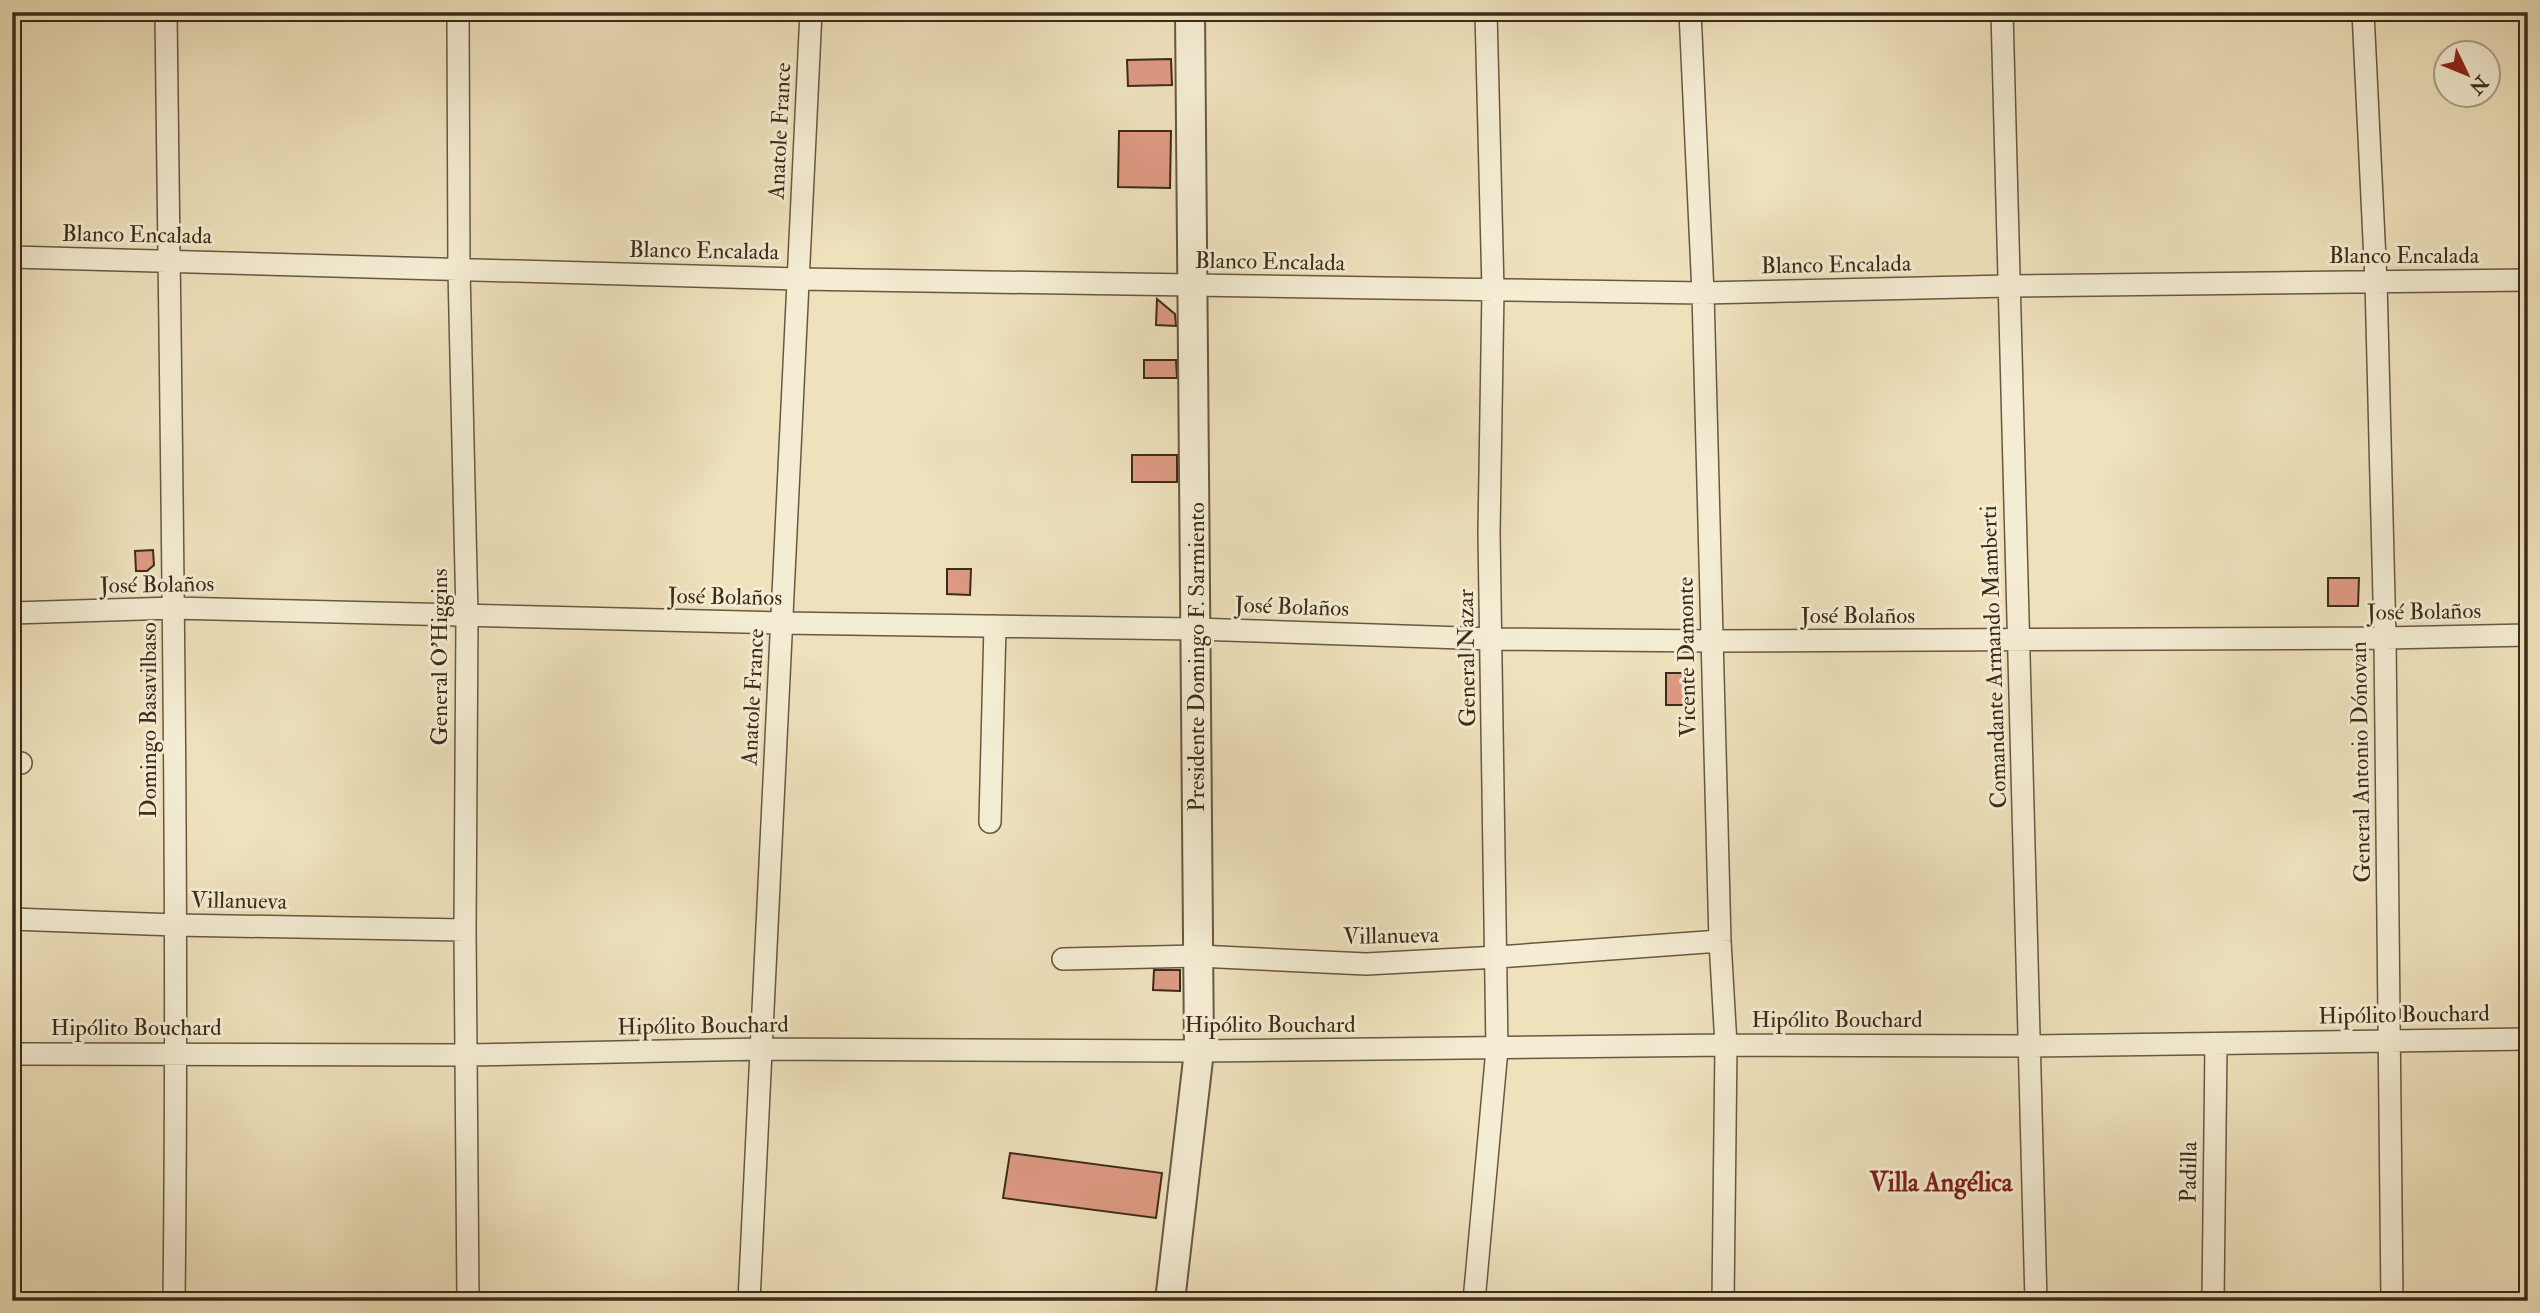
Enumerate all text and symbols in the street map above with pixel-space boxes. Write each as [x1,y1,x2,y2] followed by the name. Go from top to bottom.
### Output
[2432,38,2502,108] north arrow
[761,61,798,201] street label: Anatole France
[2463,70,2494,100] text: N
[62,219,213,250] street label: Blanco Encalada
[629,235,780,266] street label: Blanco Encalada
[2329,241,2480,270] street label: Blanco Encalada
[1195,246,1346,277] street label: Blanco Encalada
[1761,249,1912,280] street label: Blanco Encalada
[1182,502,1211,812] street label: Presidente Domingo F. Sarmiento
[1974,505,2013,809] street label: Comandante Armando Mamberti
[425,568,454,746] street label: General O'Higgins
[99,569,215,600] street label: José Bolaños
[1671,576,1702,737] street label: Vicente Damonte
[667,581,783,612] street label: José Bolaños
[1451,588,1482,727] street label: General Nazar
[1233,590,1350,623] street label: José Bolaños
[2366,596,2482,627] street label: José Bolaños
[1800,601,1915,630] street label: José Bolaños
[134,622,163,818] street label: Domingo Basavilbaso
[734,627,771,767] street label: Anatole France
[2344,641,2377,883] street label: General Antonio Dónovan
[191,885,288,916] street label: Villanueva
[1343,920,1440,951] street label: Villanueva
[2318,999,2490,1031] street label: Hipólito Bouchard
[1751,1005,1923,1035] street label: Hipólito Bouchard
[617,1010,789,1042] street label: Hipólito Bouchard
[1184,1010,1356,1040] street label: Hipólito Bouchard
[50,1013,222,1043] street label: Hipólito Bouchard
[2173,1141,2204,1203] street label: Padilla
[1869,1167,2014,1200] district label: Villa Angélica

